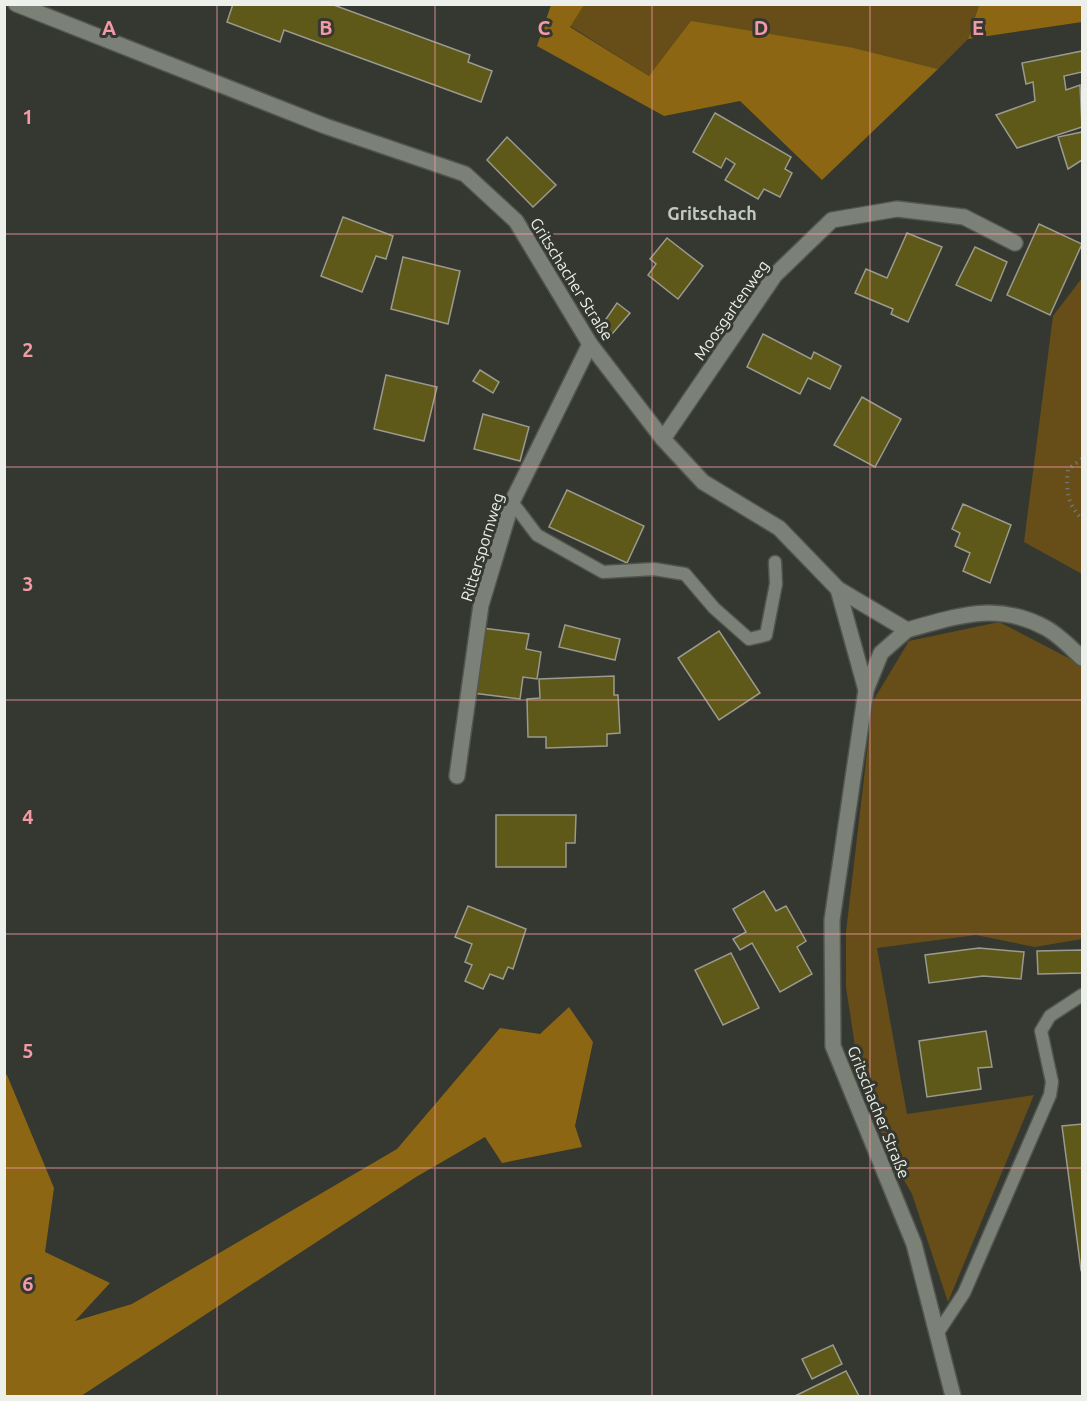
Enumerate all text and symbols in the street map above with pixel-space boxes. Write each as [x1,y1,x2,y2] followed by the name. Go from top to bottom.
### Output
[102,16,116,39] text: A
[319,16,333,39] text: B
[538,16,551,39] text: C
[754,16,768,39] text: D
[972,16,984,39] text: E
[22,105,34,128] text: 1
[667,203,757,223] district label: Gritschach
[527,214,617,344] street label: Gritschacher Straße
[690,257,772,363] street label: Moosgartenweg
[22,338,34,361] text: 2
[457,491,507,603] street label: Ritterspornweg
[22,572,34,595] text: 3
[22,805,34,828] text: 4
[22,1039,34,1062] text: 5
[844,1043,914,1181] street label: Gritschacher Straße
[22,1272,34,1295] text: 6

